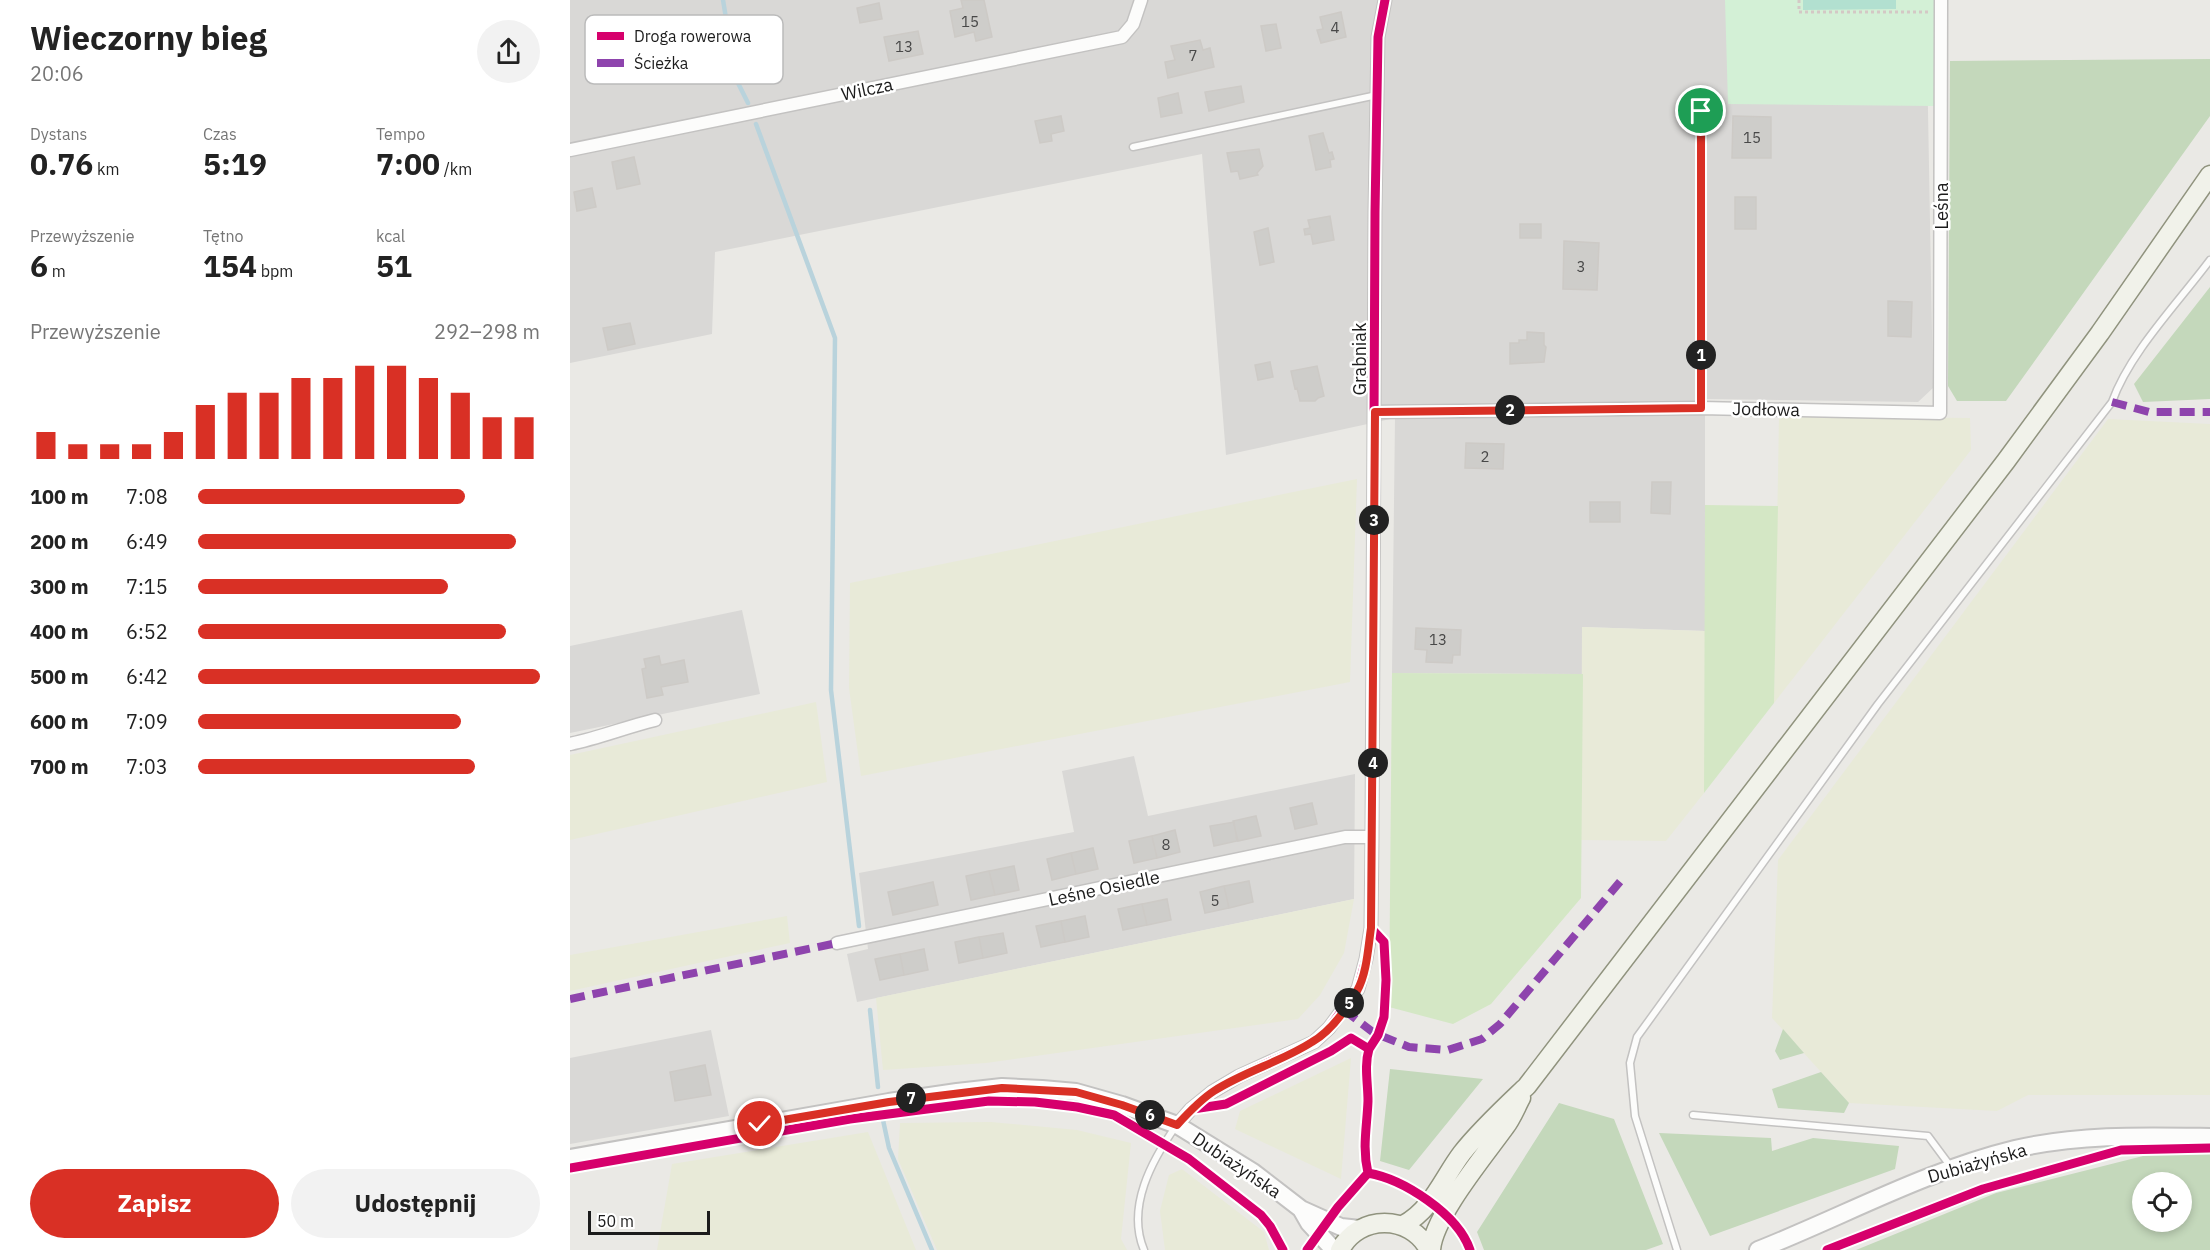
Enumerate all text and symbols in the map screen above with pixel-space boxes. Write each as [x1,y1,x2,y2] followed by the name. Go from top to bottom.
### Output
[961,12,979,31] house number: 15
[585,15,783,84] legend
[30,16,267,59] text: Wieczorny bieg
[1330,18,1340,37] house number: 4
[477,20,540,83] button: share
[634,26,752,46] text: Droga rowerowa
[895,37,913,56] house number: 13
[1188,46,1198,65] house number: 7
[634,52,689,73] text: Ścieżka
[30,60,84,87] text: 20:06
[839,72,895,106] street label: Wilcza
[1675,85,1726,136] pin
[1684,94,1717,127] icon: arrive
[30,124,87,144] text: Dystans
[203,124,237,144] text: Czas
[376,124,425,144] text: Tempo
[1743,128,1761,147] house number: 15
[30,144,93,183] text: 0.76
[203,144,267,183] text: 5:19
[376,144,440,183] text: 7:00
[93,159,120,179] text: km
[440,159,472,179] text: /km
[1930,182,1953,230] street label: Leśna
[30,226,135,246] text: Przewyższenie
[203,226,244,246] text: Tętno
[376,226,405,246] text: kcal
[30,246,48,285] text: 6
[203,246,257,285] text: 154
[376,246,412,285] text: 51
[1576,257,1586,276] house number: 3
[48,261,66,281] text: m
[257,261,293,281] text: bpm
[30,318,161,345] text: Przewyższenie
[434,318,540,345] text: 292–298 m
[1348,322,1371,395] street label: Grabniak
[1686,340,1716,370] pin: 1
[1696,345,1706,365] text: 1
[1495,395,1525,425] pin: 2
[1732,397,1801,421] street label: Jodłowa
[1505,400,1515,420] text: 2
[1480,447,1490,466] house number: 2
[30,483,89,510] text: 100 m
[126,483,168,510] text: 7:08
[1359,505,1389,535] pin: 3
[1369,510,1379,530] text: 3
[30,528,89,555] text: 200 m
[126,528,168,555] text: 6:49
[30,573,89,600] text: 300 m
[126,573,168,600] text: 7:15
[30,618,89,645] text: 400 m
[126,618,168,645] text: 6:52
[1429,630,1447,649] house number: 13
[30,663,89,690] text: 500 m
[126,663,168,690] text: 6:42
[30,708,89,735] text: 600 m
[126,708,168,735] text: 7:09
[1358,748,1388,778] pin: 4
[30,753,89,780] text: 700 m
[126,753,168,780] text: 7:03
[1368,753,1378,773] text: 4
[1161,835,1171,854] house number: 8
[1046,865,1162,911] street label: Leśne Osiedle
[1210,891,1220,910] house number: 5
[1334,988,1364,1018] pin: 5
[1344,993,1354,1013] text: 5
[896,1083,926,1113] pin: 7
[906,1088,916,1108] text: 7
[734,1098,785,1149] pin
[1135,1100,1165,1130] pin: 6
[1145,1105,1155,1125] text: 6
[743,1107,776,1140] icon: check
[1188,1127,1286,1203] street label: Dubiażyńska
[1925,1138,2030,1188] street label: Dubiażyńska
[30,1169,279,1238] button: Zapisz
[291,1169,540,1238] button: Udostępnij
[2132,1172,2192,1232] map controls
[2132,1172,2192,1232] button: locate
[588,1208,710,1236] scale bar
[597,1211,634,1231] text: 50 m

